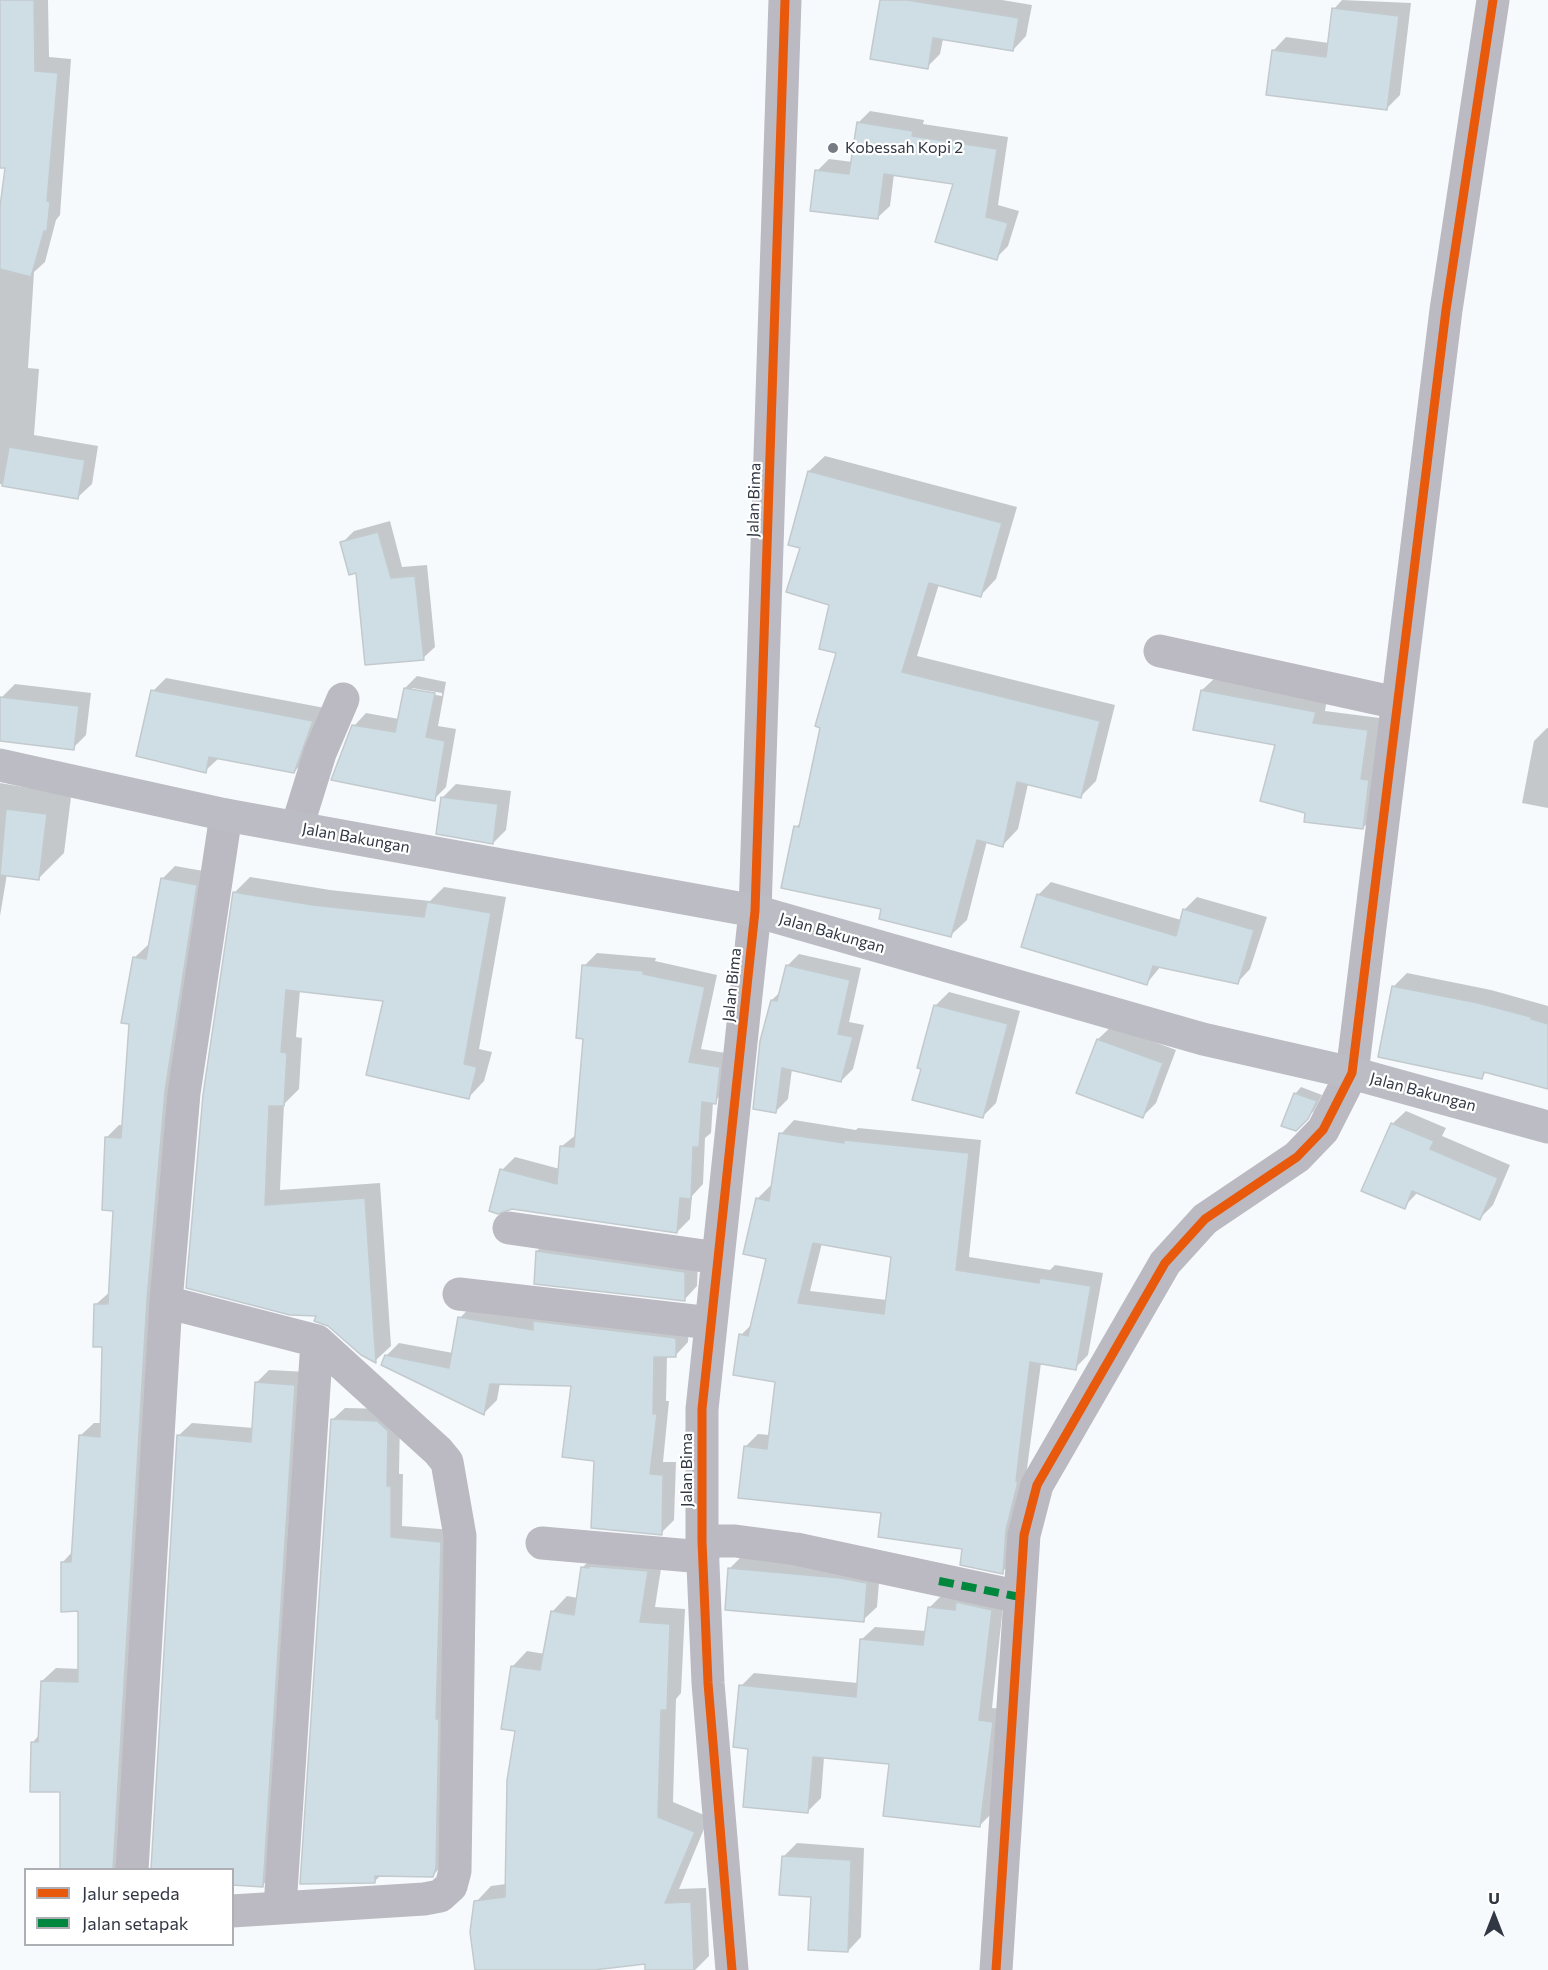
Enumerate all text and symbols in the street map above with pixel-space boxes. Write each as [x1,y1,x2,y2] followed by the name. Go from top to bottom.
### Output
[845,138,963,158] place label: Kobessah Kopi 2
[826,141,840,155] marker: Kobessah Kopi 2
[743,462,765,538] street label: Jalan Bima
[301,819,411,857] street label: Jalan Bakungan
[777,909,887,957] street label: Jalan Bakungan
[719,947,745,1023] street label: Jalan Bima
[1368,1069,1478,1115] street label: Jalan Bakungan
[677,1433,697,1507] street label: Jalan Bima
[24,1868,234,1946] legend
[82,1882,180,1904] text: Jalur sepeda
[1464,1886,1524,1946] north arrow
[1488,1888,1500,1907] text: U
[82,1912,189,1934] text: Jalan setapak

